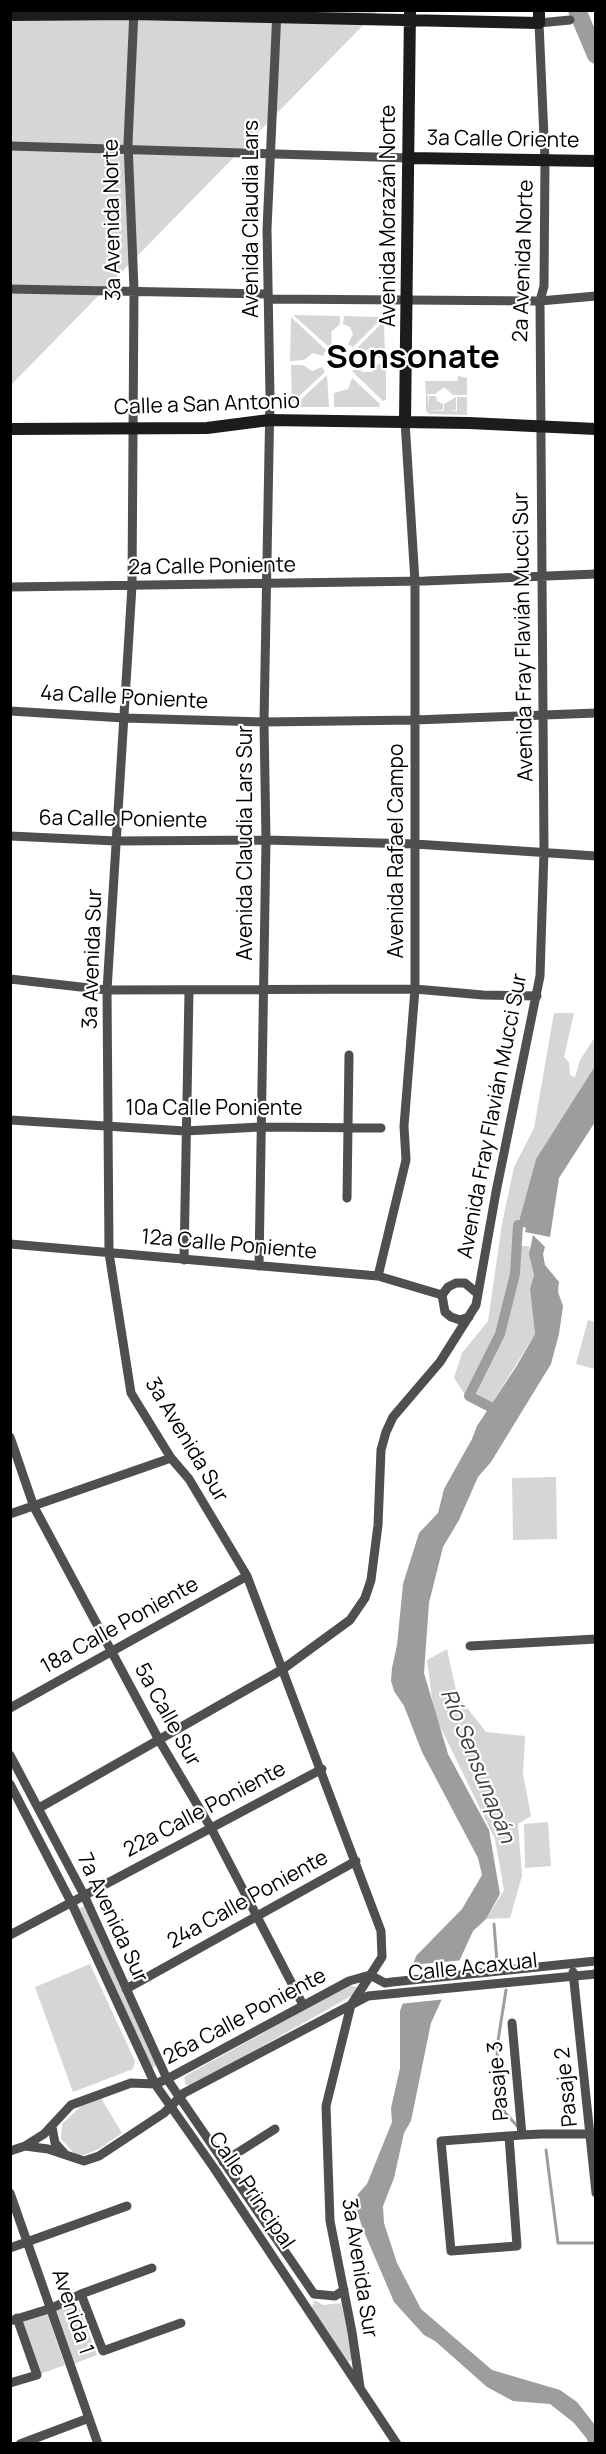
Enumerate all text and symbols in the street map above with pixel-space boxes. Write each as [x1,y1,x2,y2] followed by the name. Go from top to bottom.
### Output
[376,105,402,327] street label: Avenida Morazán Norte
[239,120,265,318] street label: Avenida Claudia Lars
[426,126,580,154] street label: 3a Calle Oriente
[99,139,127,301] street label: 3a Avenida Norte
[509,179,539,343] street label: 2a Avenida Norte
[326,339,500,379] district label: Sonsonate
[114,389,300,421] street label: Calle a San Antonio
[509,492,539,782] street label: Avenida Fray Flavián Mucci Sur
[128,553,296,581] street label: 2a Calle Poniente
[39,681,209,715] street label: 4a Calle Poniente
[233,725,259,961] street label: Avenida Claudia Lars Sur
[384,744,410,958] street label: Avenida Rafael Campo
[38,806,208,834] street label: 6a Calle Poniente
[78,888,108,1030] street label: 3a Avenida Sur
[453,971,533,1261] street label: Avenida Fray Flavián Mucci Sur
[126,1096,302,1122] street label: 10a Calle Poniente
[140,1225,318,1265] street label: 12a Calle Poniente
[139,1373,233,1507] street label: 3a Avenida Sur
[37,1572,203,1680] street label: 18a Calle Poniente
[128,1659,206,1771] street label: 5a Calle Sur
[434,1685,520,1847] water label: Río Sensunapán
[120,1757,290,1863] street label: 22a Calle Poniente
[163,1845,333,1955] street label: 24a Calle Poniente
[71,1849,153,1987] street label: 7a Avenida Sur
[407,1949,539,1987] street label: Calle Acaxual
[159,1963,331,2071] street label: 26a Calle Poniente
[483,2040,515,2122] street label: Pasaje 3
[550,2046,584,2128] street label: Pasaje 2
[203,2128,299,2254] street label: Calle Principal
[336,2196,382,2340] street label: 3a Avenida Sur
[46,2266,98,2358] street label: Avenida 1

